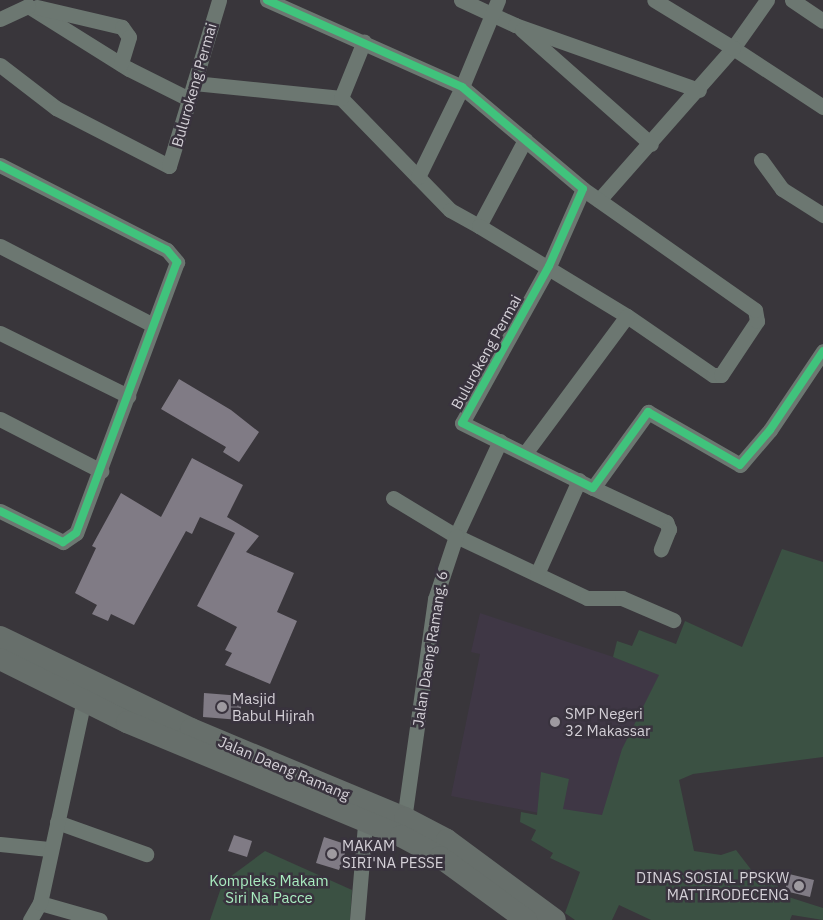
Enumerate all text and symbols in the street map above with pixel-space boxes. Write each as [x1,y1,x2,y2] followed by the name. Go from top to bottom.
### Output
[168,21,220,149] street label: Bulurokeng Permai
[447,292,525,412] street label: Bulurokeng Permai
[409,570,451,728] street label: Jalan Daeng Ramang. 6
[232,689,315,724] place label: Masjid Babul Hijrah
[216,701,228,713] marker: Masjid Babul Hijrah
[565,704,651,739] place label: SMP Negeri 32 Makassar
[549,716,561,728] marker: SMP Negeri 32 Makassar
[216,732,352,804] street label: Jalan Daeng Ramang
[342,836,444,871] place label: MAKAM SIRI'NA PESSE
[326,848,338,860] marker: MAKAM SIRI'NA PESSE
[636,868,789,903] place label: DINAS SOSIAL PPSKW MATTIRODECENG
[209,871,329,906] park label: Kompleks Makam Siri Na Pacce
[793,880,805,892] marker: DINAS SOSIAL PPSKW MATTIRODECENG

